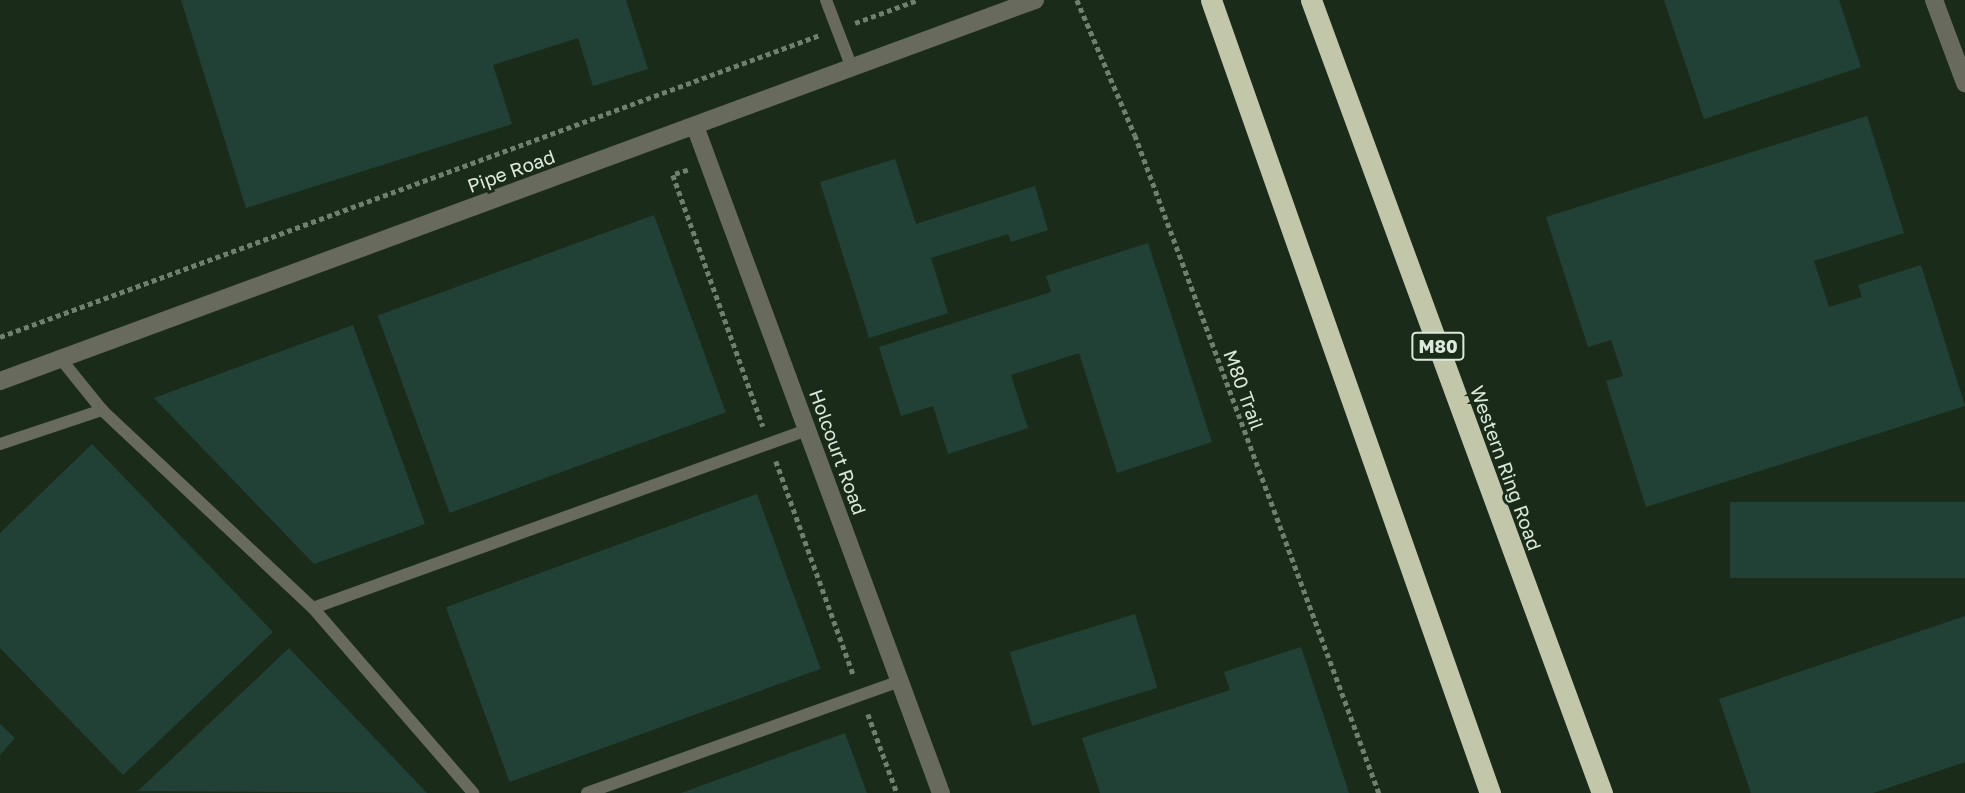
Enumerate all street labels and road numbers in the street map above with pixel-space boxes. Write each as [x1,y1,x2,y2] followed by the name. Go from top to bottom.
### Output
[464,145,558,197] street label: Pipe Road
[1410,332,1466,360] road number: M80
[1219,347,1269,433] street label: M80 Trail
[1466,382,1546,554] street label: Western Ring Road
[805,386,871,518] street label: Holcourt Road

